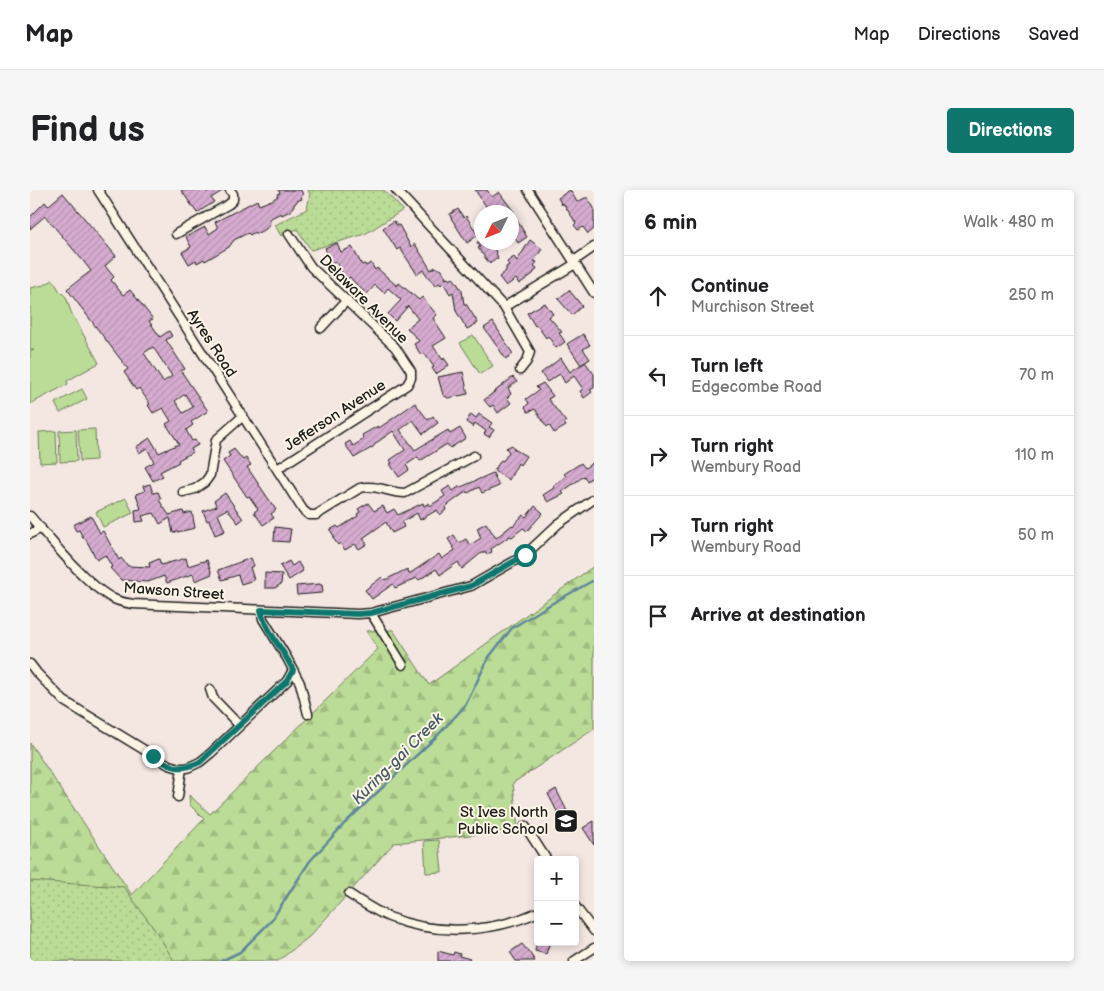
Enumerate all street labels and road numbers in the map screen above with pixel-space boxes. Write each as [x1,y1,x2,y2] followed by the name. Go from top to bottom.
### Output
[315,251,412,348] street label: Delaware Avenue
[183,306,241,381] street label: Ayres Road
[281,376,390,455] street label: Jefferson Avenue
[123,579,225,605] street label: Mawson Street

